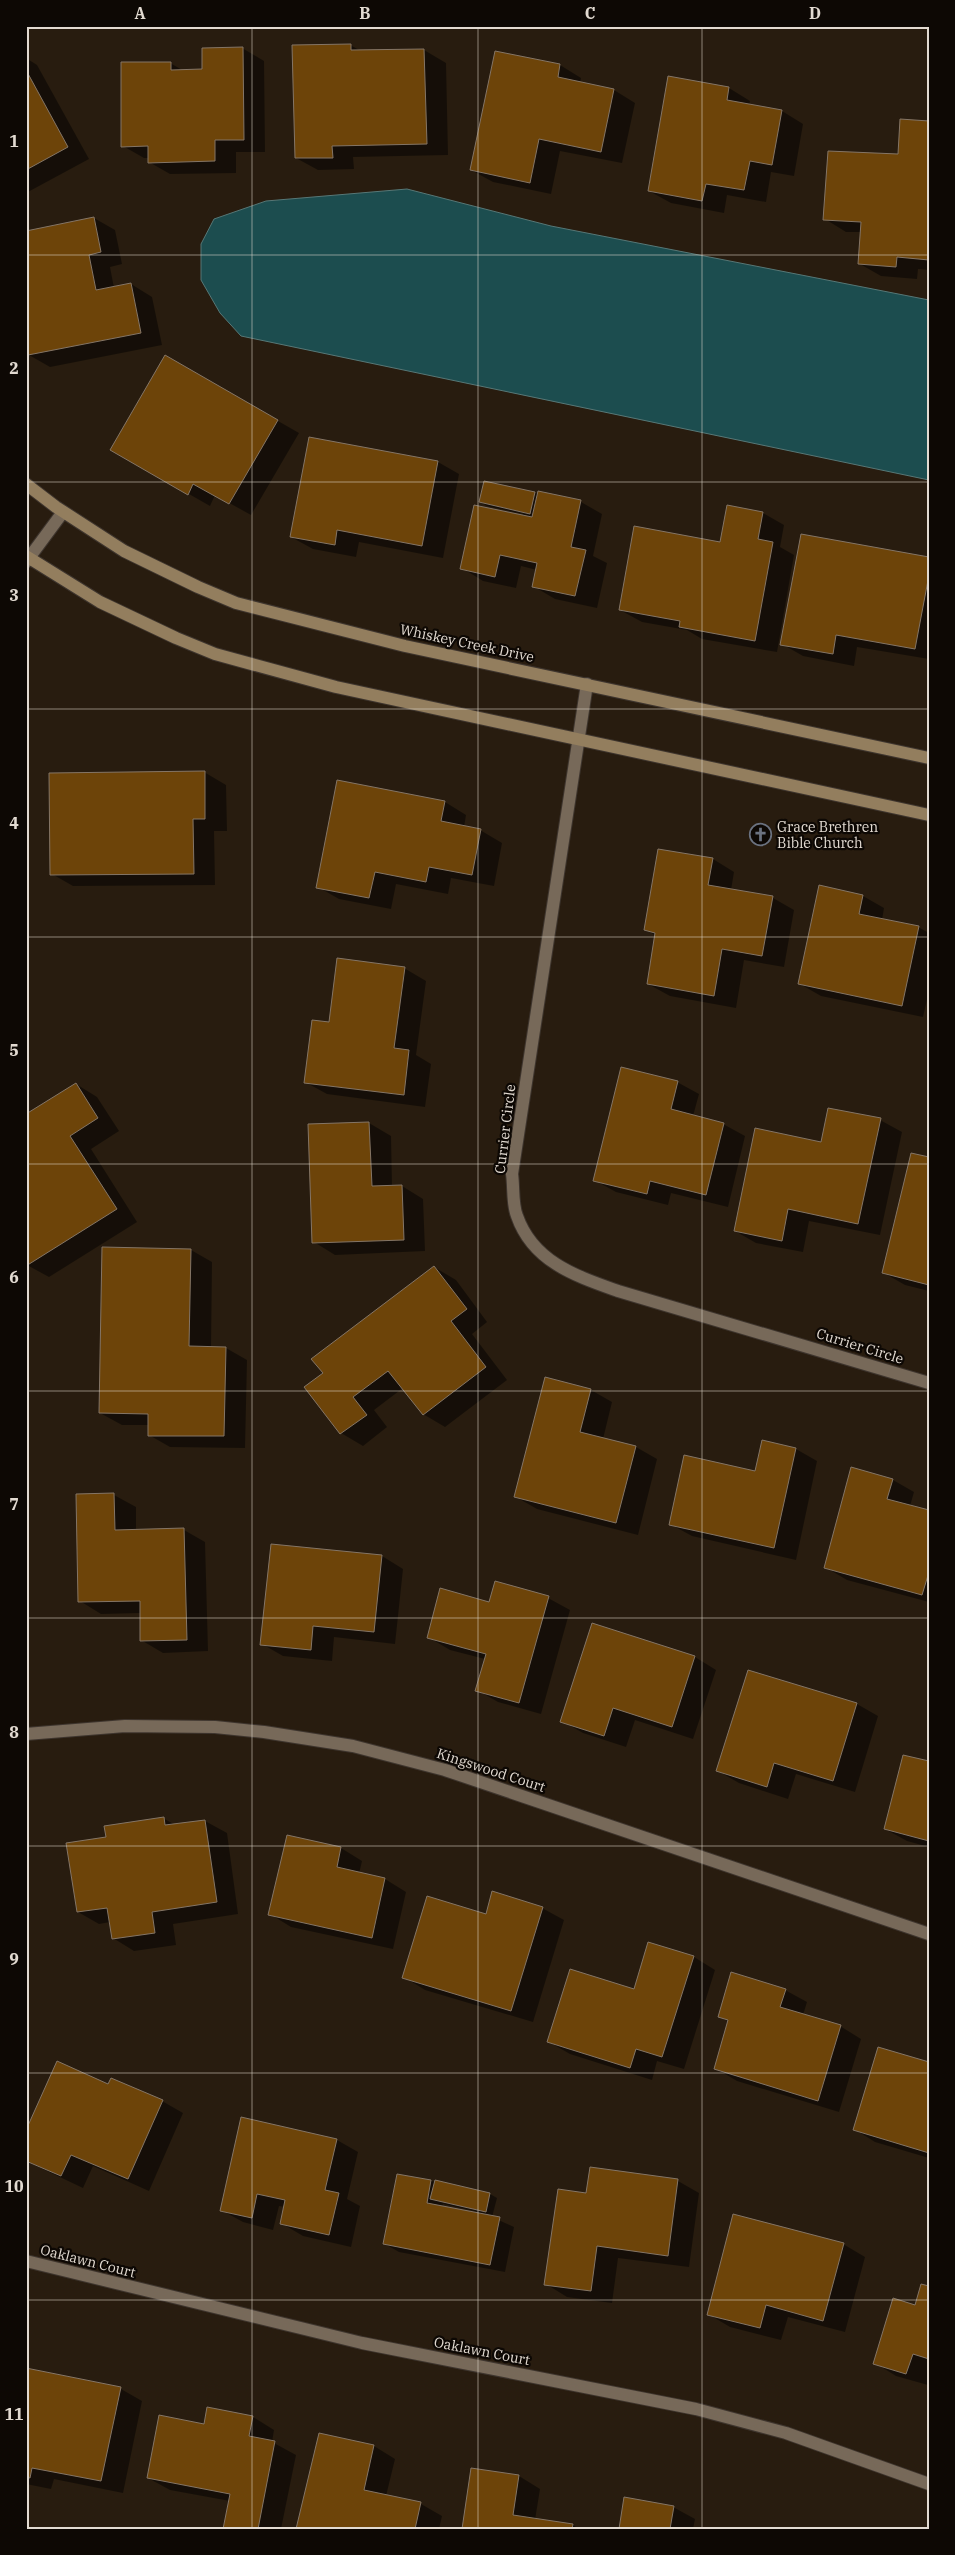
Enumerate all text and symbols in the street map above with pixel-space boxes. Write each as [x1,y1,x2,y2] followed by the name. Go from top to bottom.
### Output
[134,3,146,23] text: A
[359,3,371,23] text: B
[585,3,595,23] text: C
[809,3,821,23] text: D
[9,131,19,151] text: 1
[9,358,19,378] text: 2
[9,585,19,605] text: 3
[398,620,536,666] street label: Whiskey Creek Drive
[9,813,19,833] text: 4
[777,818,878,852] place label: Grace Brethren Bible Church
[749,823,773,847] church icon: Grace Brethren Bible Church
[9,1040,19,1060] text: 5
[491,1083,519,1175] street label: Currier Circle
[9,1267,19,1287] text: 6
[814,1324,906,1368] street label: Currier Circle
[9,1494,19,1514] text: 7
[9,1722,19,1742] text: 8
[434,1744,548,1796] street label: Kingswood Court
[9,1949,19,1969] text: 9
[4,2176,24,2196] text: 10
[39,2240,137,2282] street label: Oaklawn Court
[432,2333,532,2369] street label: Oaklawn Court
[4,2404,24,2424] text: 11

